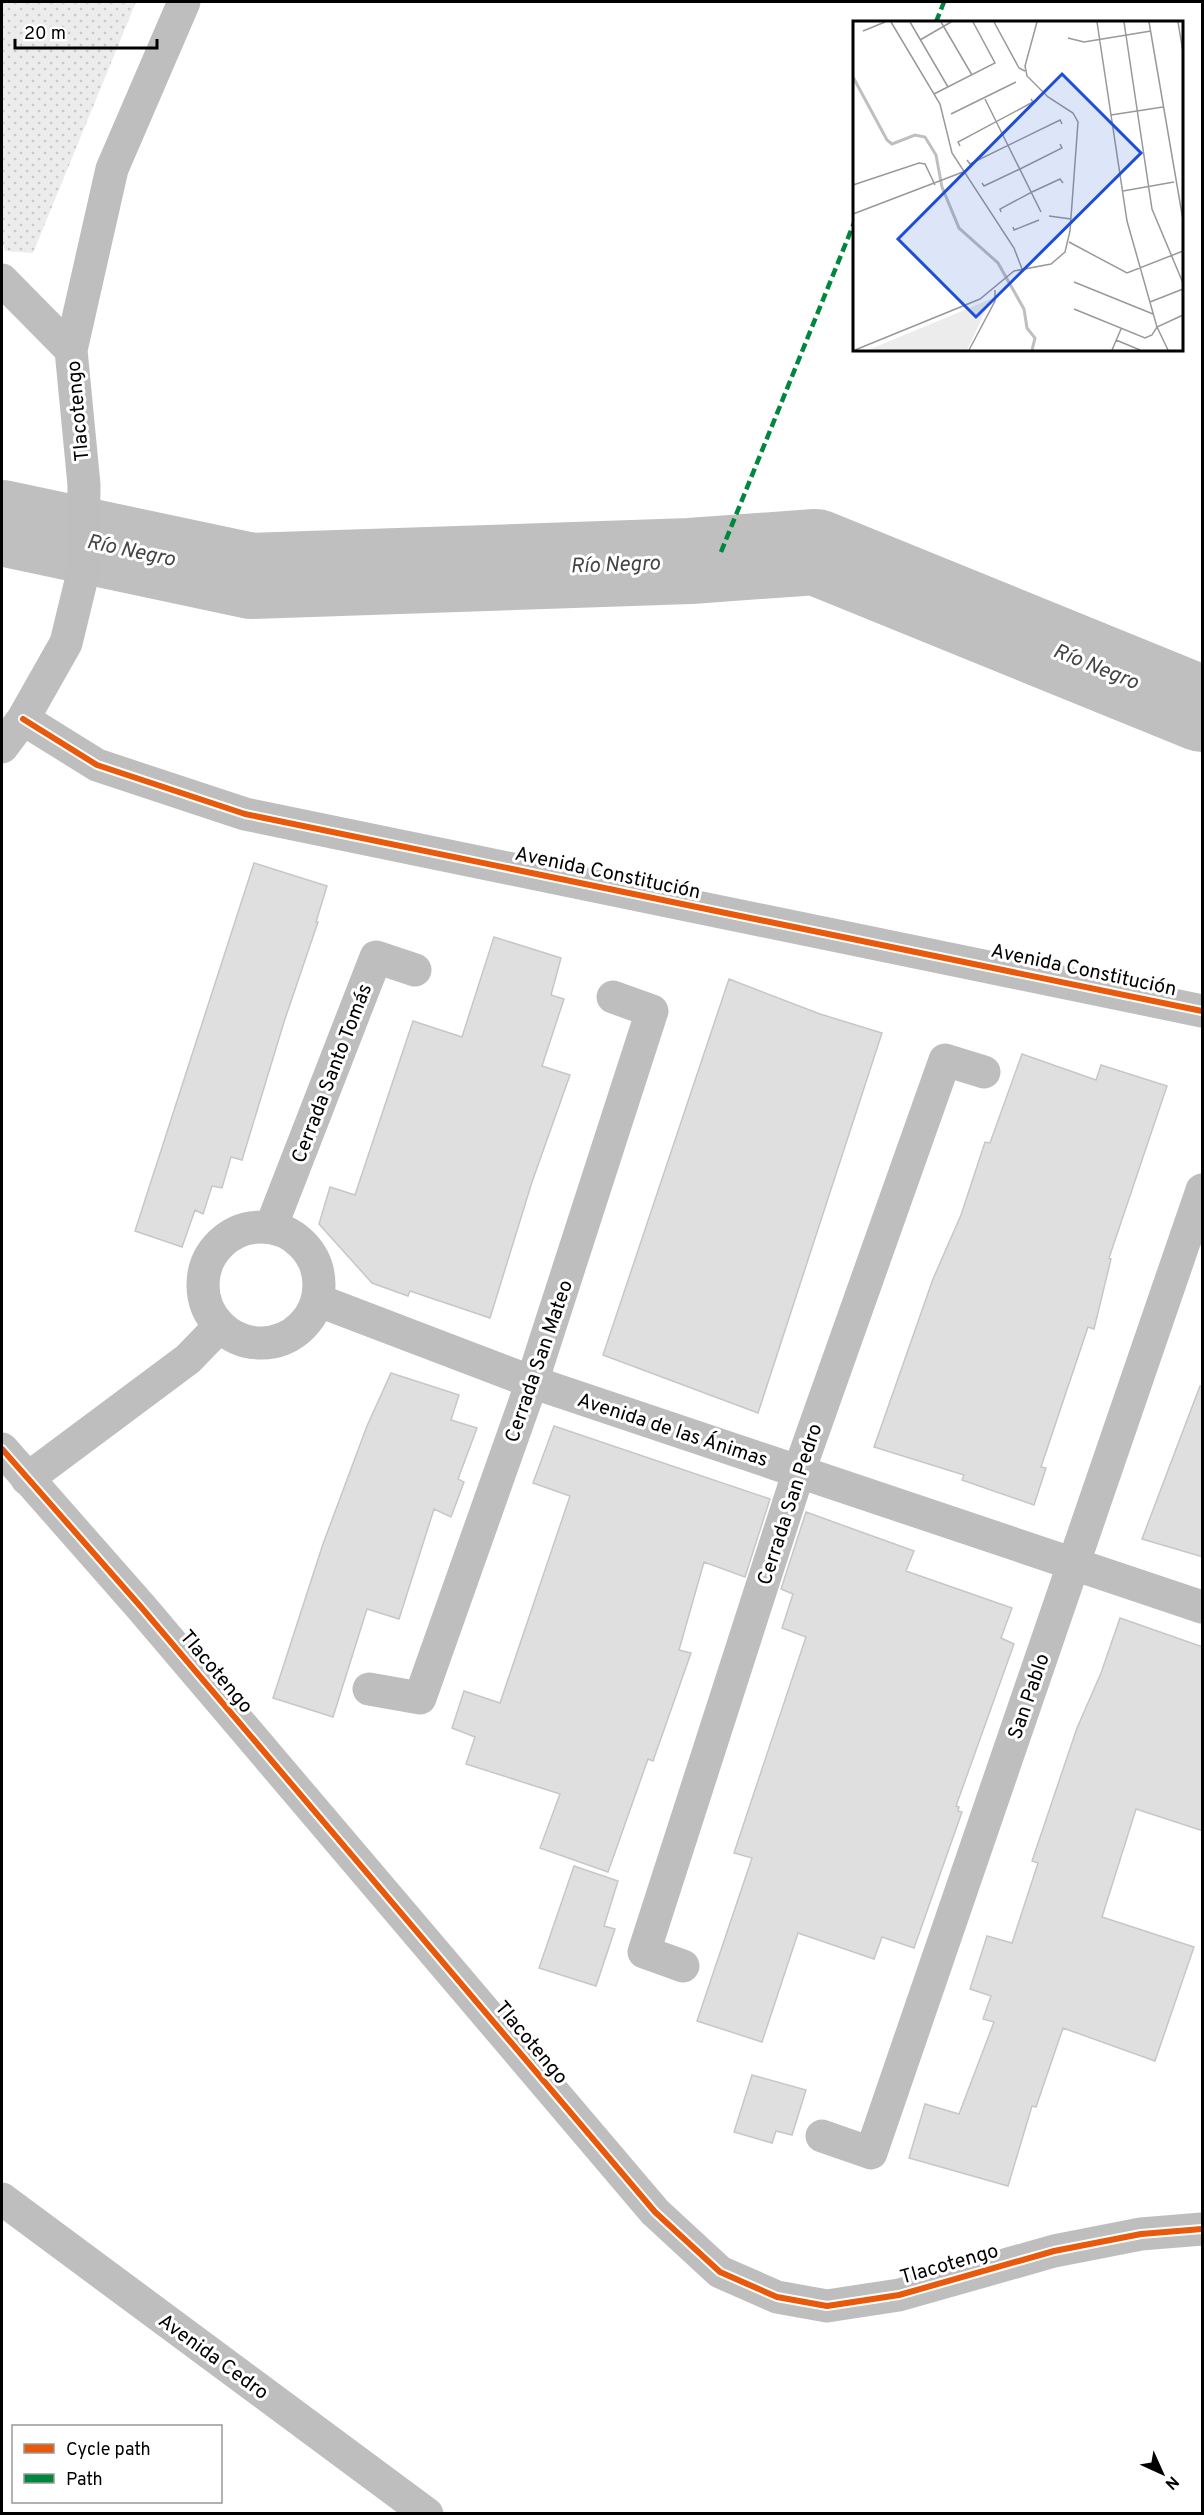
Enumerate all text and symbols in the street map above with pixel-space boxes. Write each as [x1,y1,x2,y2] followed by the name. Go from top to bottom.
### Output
[15,12,158,50] scale bar
[853,21,1183,351] inset map
[24,23,66,46] text: 20 m
[62,359,96,462] street label: Tlacotengo
[84,529,178,574] water label: Río Negro
[570,550,661,581] water label: Río Negro
[1049,638,1143,697] water label: Río Negro
[512,842,703,906] street label: Avenida Constitución
[988,939,1179,1003] street label: Avenida Constitución
[287,980,379,1167] street label: Cerrada Santo Tomás
[500,1277,580,1446] street label: Cerrada San Mateo
[574,1386,772,1474] street label: Avenida de las Ánimas
[752,1420,829,1589] street label: Cerrada San Pedro
[173,1625,258,1719] street label: Tlacotengo
[1003,1650,1057,1743] street label: San Pablo
[488,1996,573,2090] street label: Tlacotengo
[897,2238,1002,2291] street label: Tlacotengo
[152,2309,273,2406] street label: Avenida Cedro
[12,2425,222,2503] legend
[66,2439,151,2462] text: Cycle path
[1132,2443,1192,2503] north arrow
[66,2469,103,2492] text: Path
[1160,2471,1182,2493] text: N

